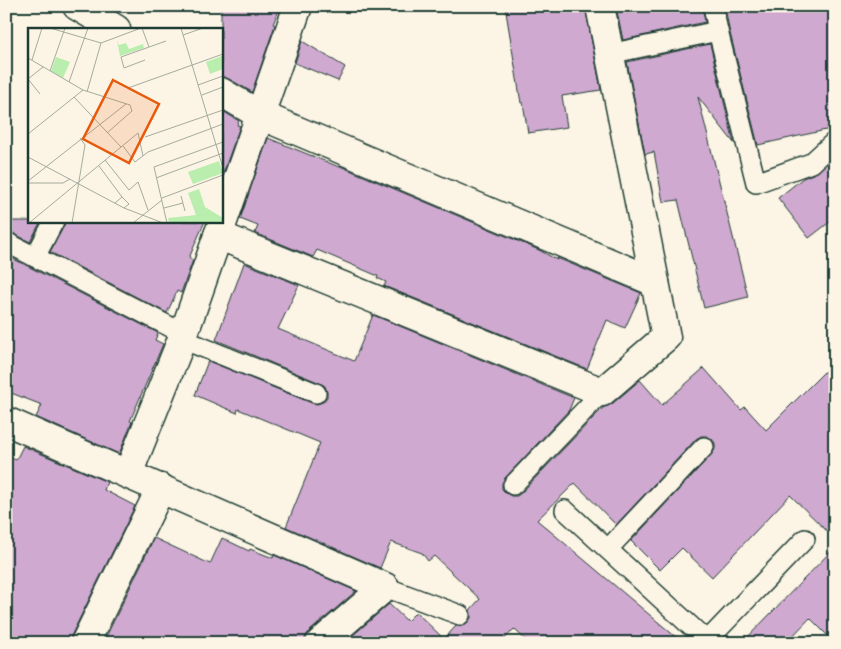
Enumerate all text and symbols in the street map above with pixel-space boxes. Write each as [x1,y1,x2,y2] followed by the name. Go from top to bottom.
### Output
[28,28,222,222] inset map

